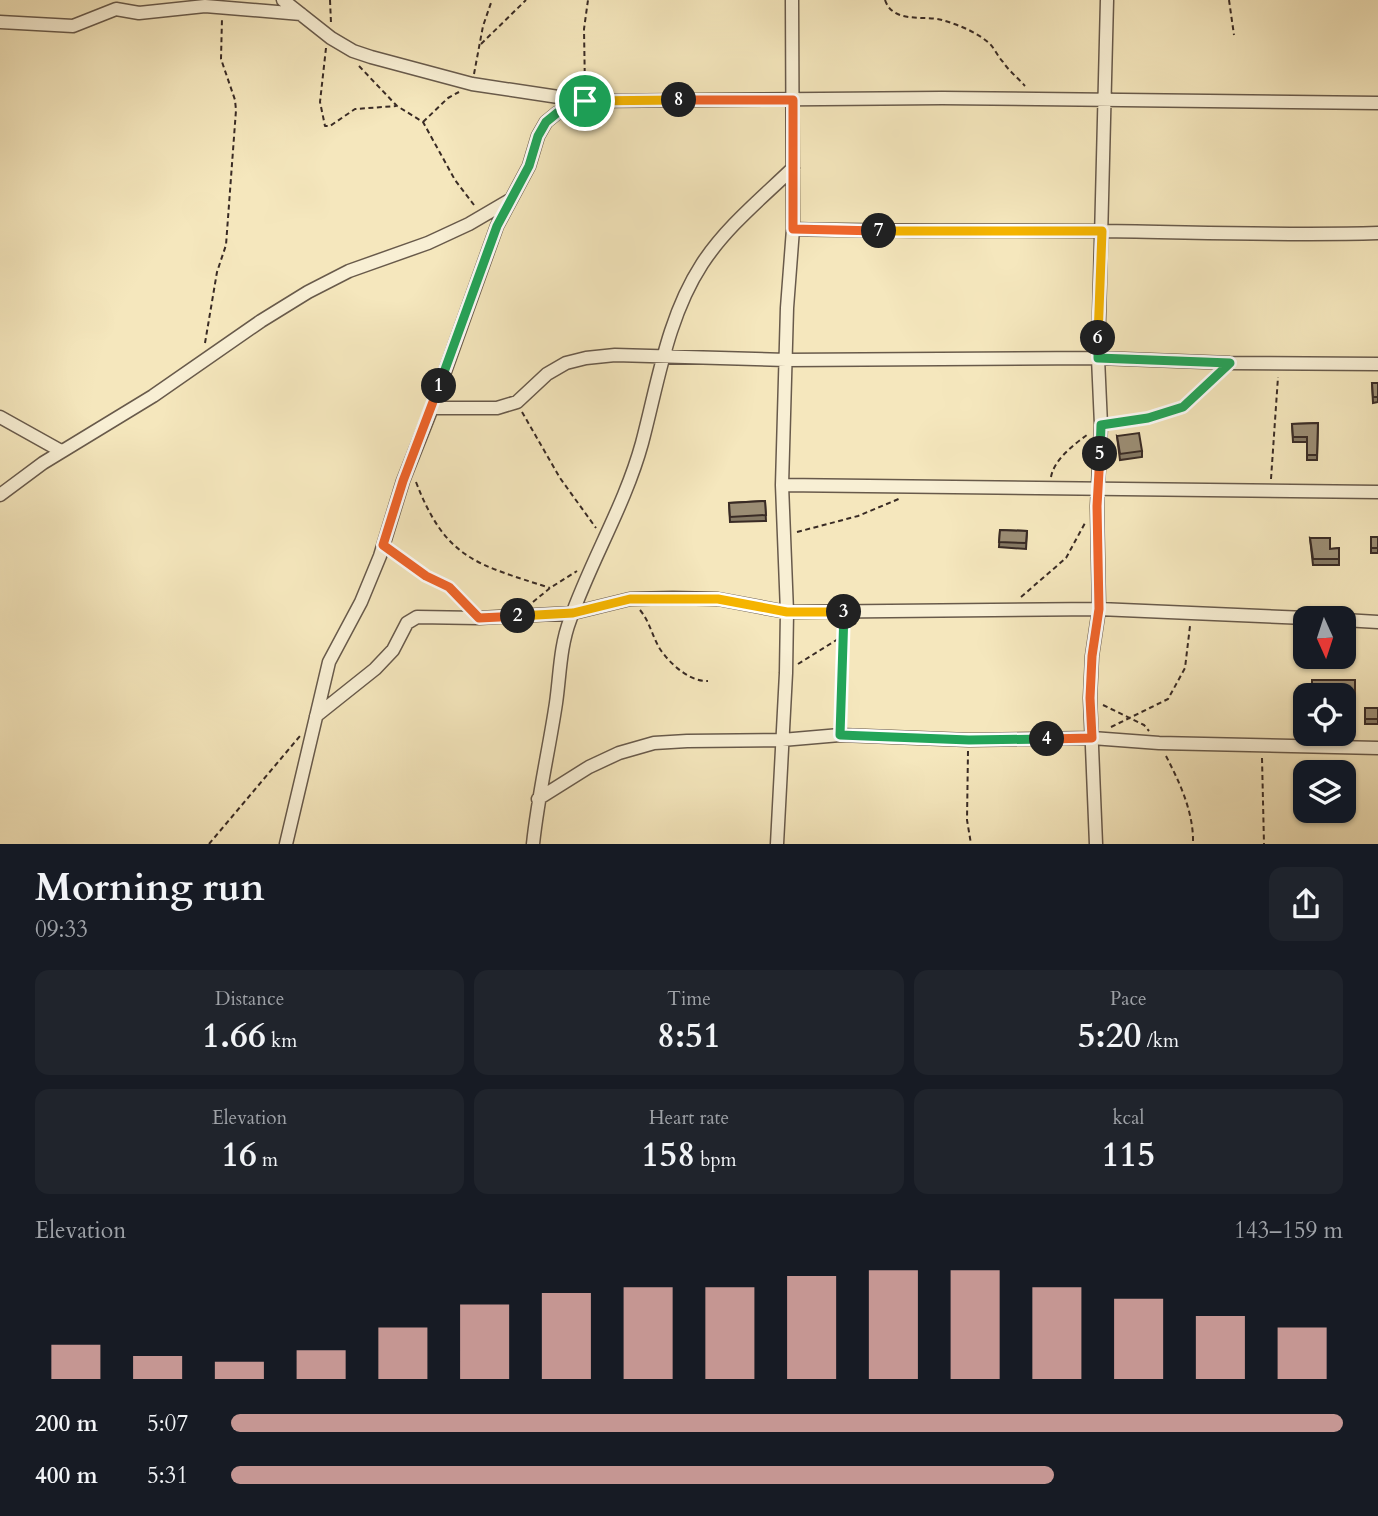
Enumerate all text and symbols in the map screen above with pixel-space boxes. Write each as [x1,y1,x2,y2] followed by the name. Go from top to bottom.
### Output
[555,71,615,131] pin
[566,82,604,120] icon: arrive
[662,82,696,118] pin: 8
[674,86,683,112] text: 8
[862,214,896,248] pin: 7
[874,217,883,243] text: 7
[1080,320,1116,356] pin: 6
[1093,324,1102,350] text: 6
[422,368,457,404] pin: 1
[434,372,443,398] text: 1
[1082,436,1118,472] pin: 5
[1095,440,1104,466] text: 5
[826,594,862,630] pin: 3
[500,598,536,634] pin: 2
[839,598,848,624] text: 3
[513,602,522,628] text: 2
[1293,606,1356,668] north arrow
[1293,606,1356,823] map controls
[1293,683,1356,746] button: locate
[1030,722,1064,756] pin: 4
[1042,725,1051,751] text: 4
[1293,760,1356,823] button: layers
[35,862,265,914] text: Morning run
[1269,867,1343,941] button: share
[35,914,88,945] text: 09:33
[215,986,284,1012] text: Distance
[667,986,711,1012] text: Time
[1110,986,1147,1012] text: Pace
[202,1012,266,1060] text: 1.66
[657,1012,721,1060] text: 8:51
[1078,1012,1142,1060] text: 5:20
[266,1028,297,1054] text: km
[1142,1028,1179,1054] text: /km
[212,1105,287,1131] text: Elevation
[649,1105,729,1131] text: Heart rate
[1112,1105,1144,1131] text: kcal
[221,1131,257,1179] text: 16
[641,1131,695,1179] text: 158
[1101,1131,1155,1179] text: 115
[257,1147,278,1173] text: m
[695,1147,737,1173] text: bpm
[35,1215,126,1246] text: Elevation
[1234,1215,1343,1246] text: 143–159 m
[35,1408,98,1439] text: 200 m
[147,1408,188,1439] text: 5:07
[35,1460,98,1491] text: 400 m
[147,1460,188,1491] text: 5:31

